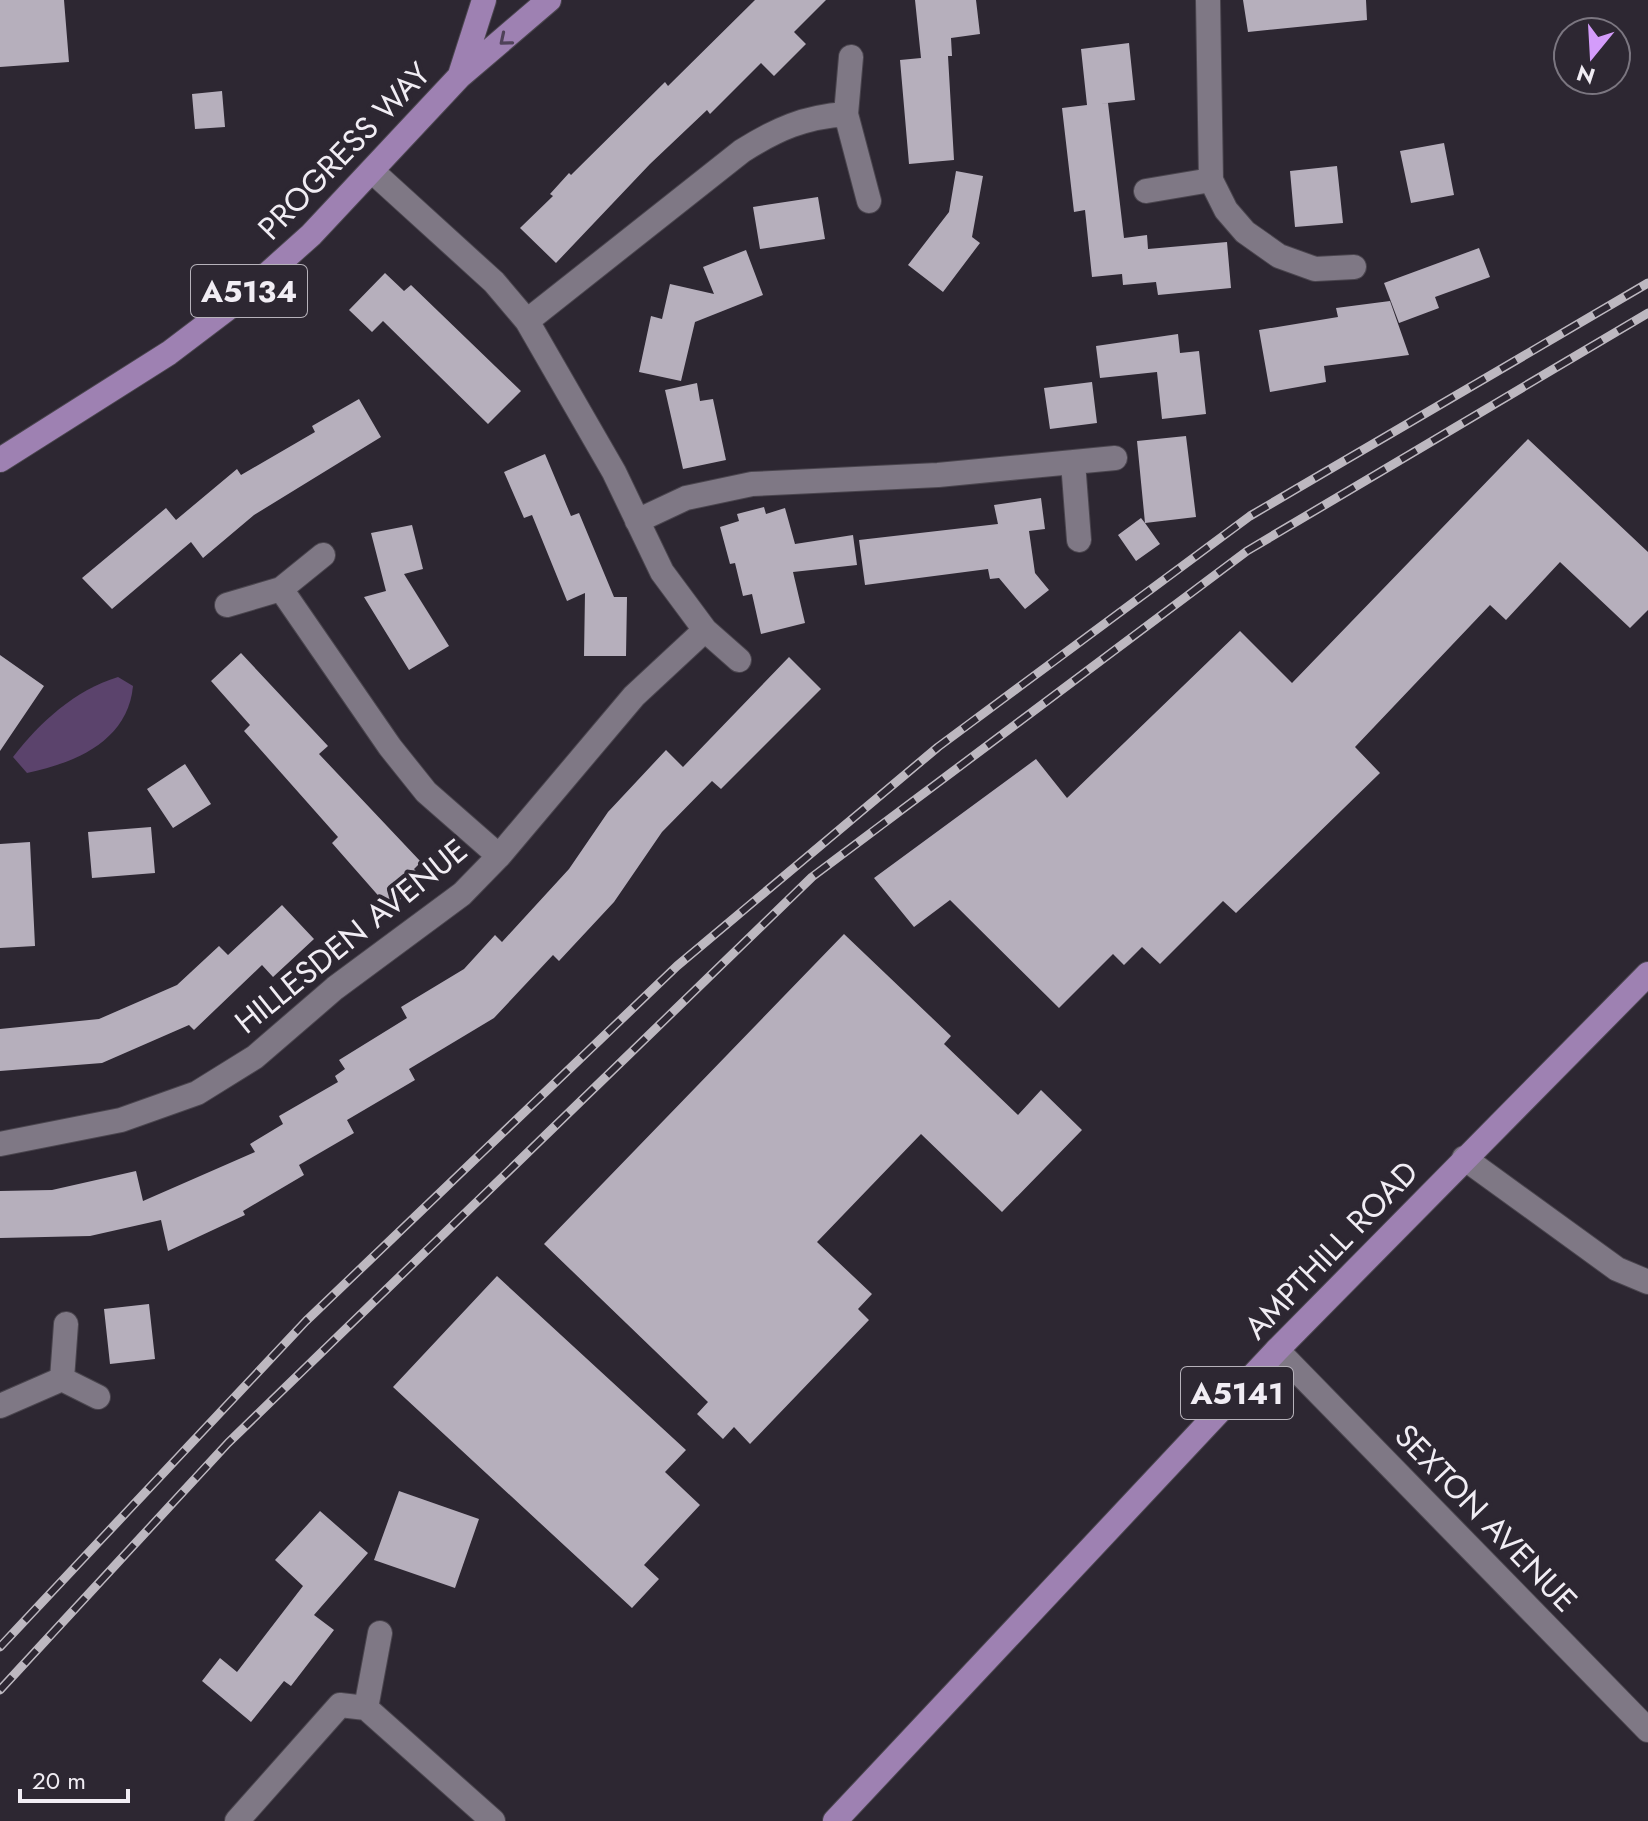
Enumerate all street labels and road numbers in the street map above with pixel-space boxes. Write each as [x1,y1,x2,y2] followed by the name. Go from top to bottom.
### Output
[247,52,441,250] street label: PROGRESS WAY
[191,265,307,317] road number: A5134
[225,828,477,1044] street label: HILLESDEN AVENUE
[1234,1150,1428,1350] street label: AMPTHILL ROAD
[1181,1367,1293,1419] road number: A5141
[1384,1414,1588,1622] street label: SEXTON AVENUE

